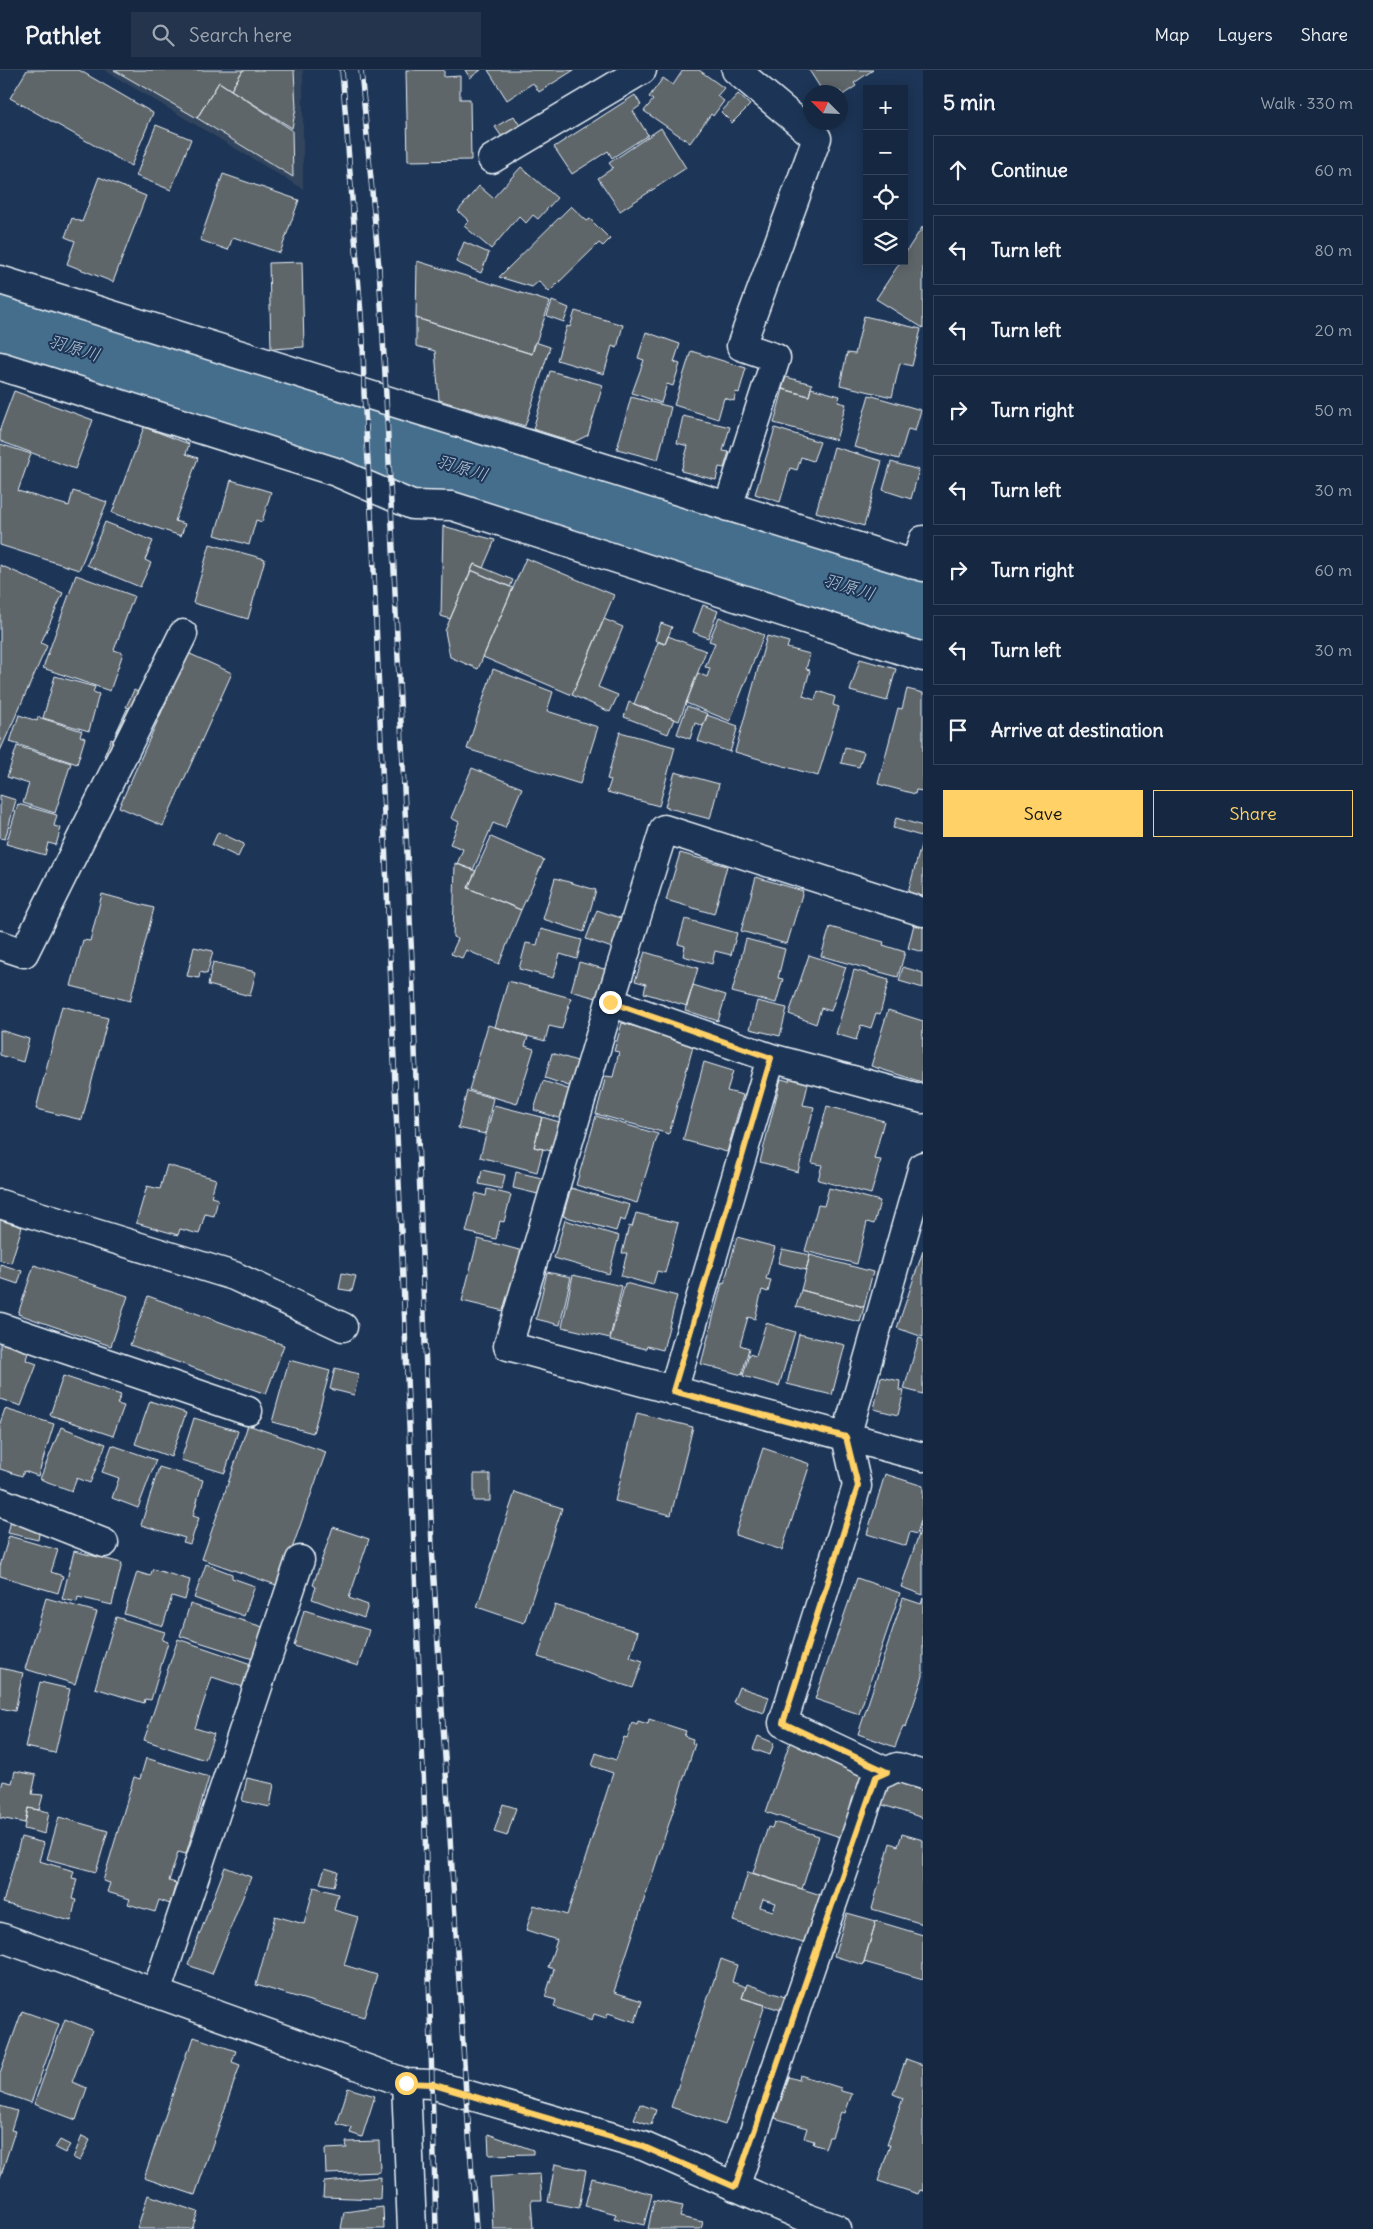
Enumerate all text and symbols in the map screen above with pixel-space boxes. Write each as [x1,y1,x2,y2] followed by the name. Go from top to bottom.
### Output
[131,12,481,57] search box
[25,20,101,50] text: Pathlet
[149,21,177,49] icon: search
[189,23,292,47] text: Search here
[1154,23,1189,46] text: Map
[1217,23,1273,46] text: Layers
[1301,23,1348,46] text: Share
[803,85,848,130] north arrow
[863,85,908,265] map controls
[863,85,908,130] button: +
[943,89,995,116] text: 5 min
[1260,93,1353,113] text: Walk · 330 m
[863,130,908,175] button: −
[944,156,972,184] icon: ahead
[991,158,1068,182] text: Continue
[1314,160,1352,180] text: 60 m
[863,175,908,220] button: locate
[863,220,908,265] button: layers
[944,236,972,264] icon: left
[991,238,1061,262] text: Turn left
[1314,240,1352,260] text: 80 m
[944,316,972,344] icon: left
[991,318,1061,342] text: Turn left
[1315,320,1352,340] text: 20 m
[45,329,103,366] water label: 羽原川
[944,396,972,424] icon: right
[991,398,1074,422] text: Turn right
[1314,400,1352,420] text: 50 m
[433,449,491,486] water label: 羽原川
[944,476,972,504] icon: left
[991,478,1061,502] text: Turn left
[1315,480,1352,500] text: 30 m
[944,556,972,584] icon: right
[991,558,1074,582] text: Turn right
[1314,560,1352,580] text: 60 m
[820,568,878,605] water label: 羽原川
[944,636,972,664] icon: left
[991,638,1061,662] text: Turn left
[1315,640,1352,660] text: 30 m
[944,716,972,744] icon: arrive
[991,718,1164,742] text: Arrive at destination
[943,790,1143,837] button: Save
[1153,790,1353,837] button: Share
[599,991,622,1014] route end
[395,2072,418,2095] route start

